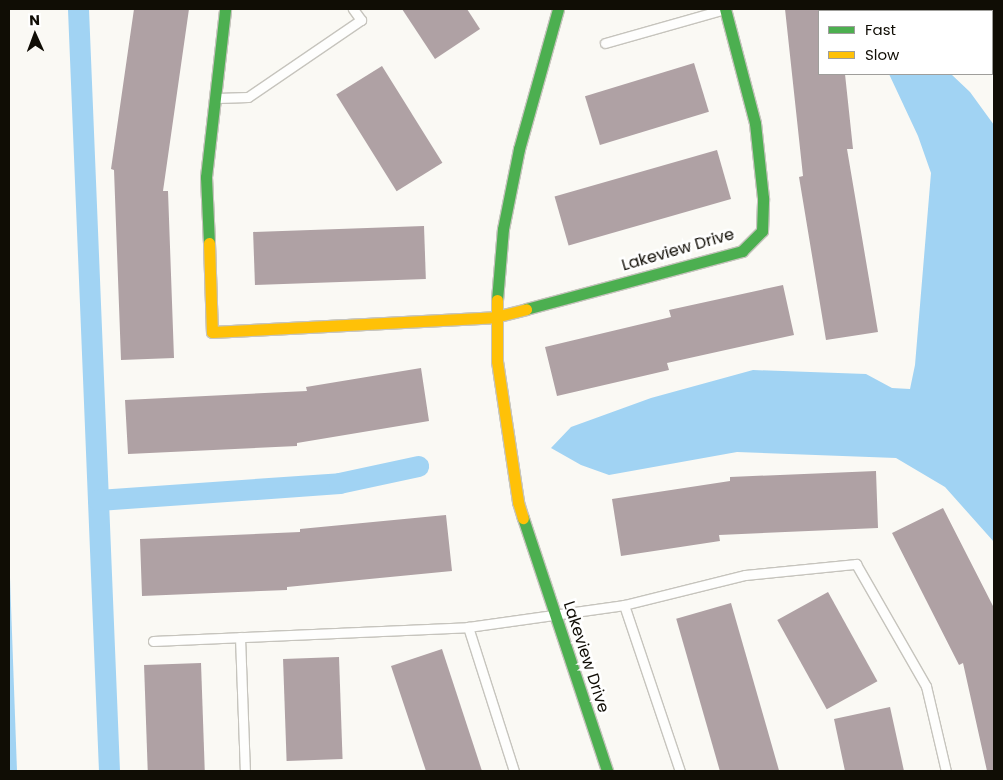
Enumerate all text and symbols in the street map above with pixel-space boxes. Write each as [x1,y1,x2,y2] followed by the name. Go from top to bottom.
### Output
[10,10,60,60] north arrow
[29,10,40,30] text: N
[818,10,993,75] legend
[865,19,896,40] text: Fast
[865,44,899,65] text: Slow
[619,225,737,275] street label: Lakeview Drive
[559,599,613,715] street label: Lakeview Drive

